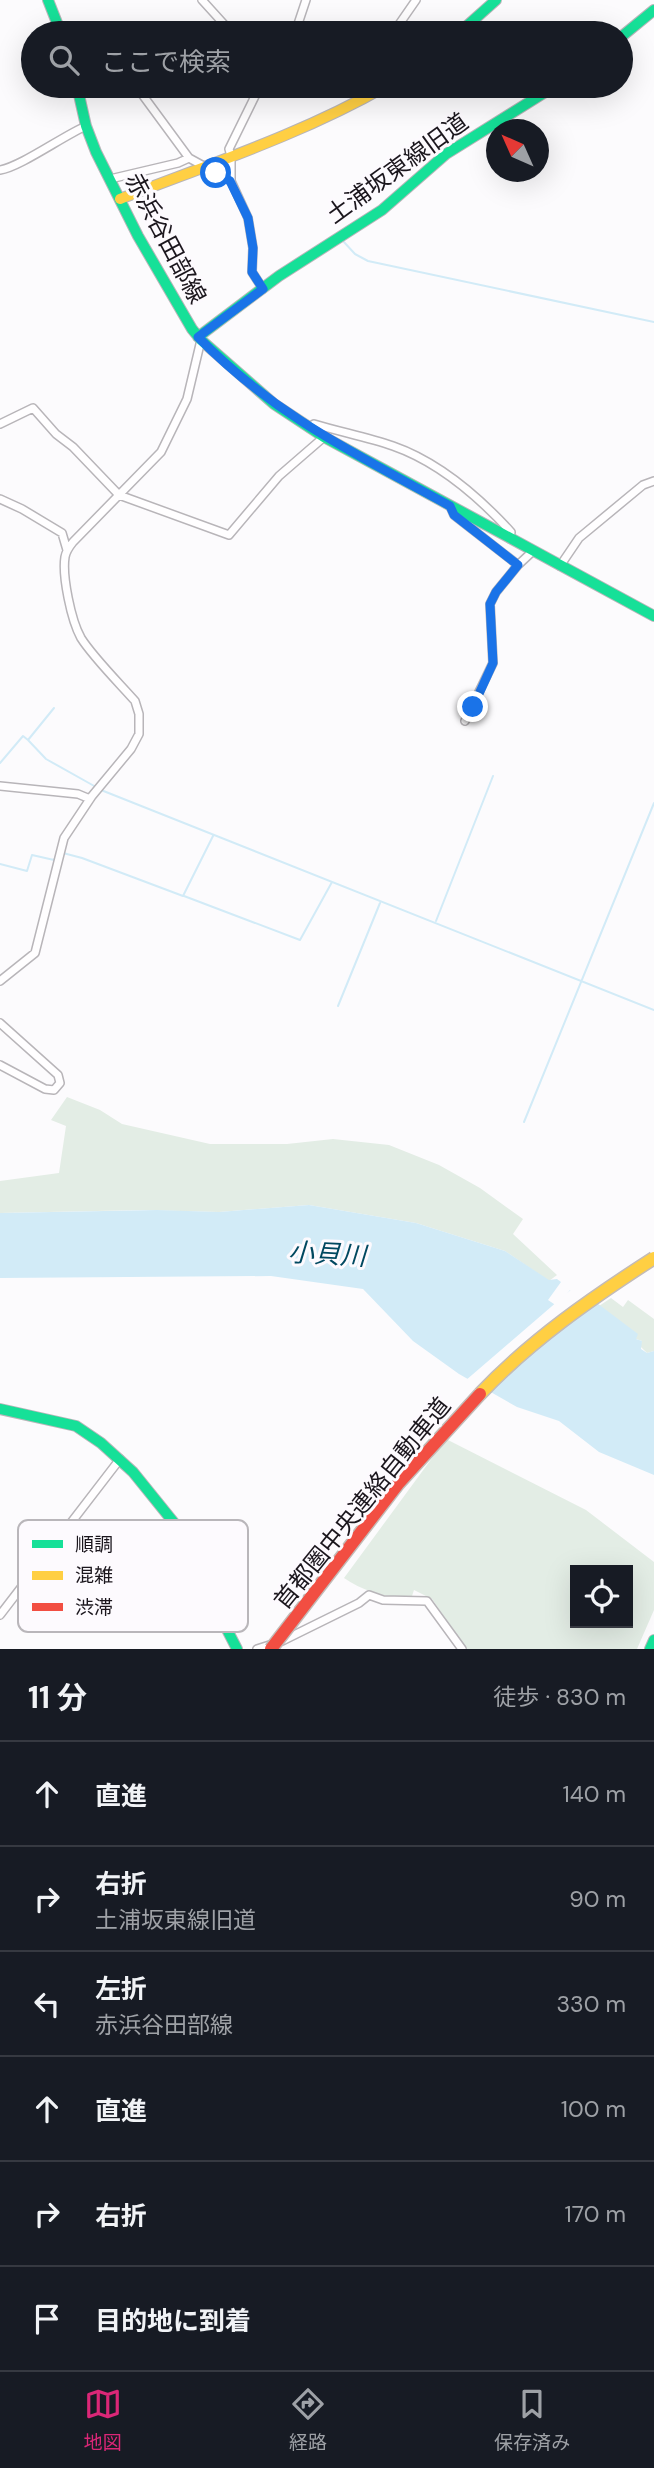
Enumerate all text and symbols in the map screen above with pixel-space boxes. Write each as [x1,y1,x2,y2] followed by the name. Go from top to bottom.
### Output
[21,21,633,98] search box
[45,41,83,79] icon: search
[101,45,231,79] text: ここで検索
[320,106,474,230] street label: 土浦坂東線旧道
[486,119,549,182] north arrow
[200,157,231,188] route start
[119,167,213,309] street label: 赤浜谷田部線
[457,691,488,722] route end
[287,1235,370,1273] water label: 小貝川
[267,1391,457,1615] street label: 首都圏中央連絡自動車道
[18,1520,248,1632] legend
[75,1532,113,1557] text: 順調
[75,1563,113,1588] text: 混雑
[570,1565,633,1628] map controls
[570,1565,633,1628] button: locate
[75,1595,113,1620] text: 渋滞
[28,1678,87,1717] text: 11 分
[493,1682,626,1712] text: 徒歩 · 830 m
[28,1775,66,1813] icon: ahead
[95,1779,147,1813] text: 直進
[563,1779,626,1809] text: 140 m
[95,1867,147,1901] text: 右折
[28,1880,66,1918] icon: right
[569,1884,626,1914] text: 90 m
[95,1905,256,1935] text: 土浦坂東線旧道
[95,1972,147,2006] text: 左折
[28,1985,66,2023] icon: left
[556,1989,626,2019] text: 330 m
[95,2010,233,2040] text: 赤浜谷田部線
[28,2090,66,2128] icon: ahead
[95,2094,147,2128] text: 直進
[561,2094,626,2124] text: 100 m
[28,2195,66,2233] icon: right
[95,2199,147,2233] text: 右折
[565,2199,626,2229] text: 170 m
[28,2300,66,2338] icon: arrive
[95,2304,251,2338] text: 目的地に到着
[84,2385,122,2455] tab: 地図
[289,2385,327,2455] tab: 経路
[494,2385,570,2455] tab: 保存済み

